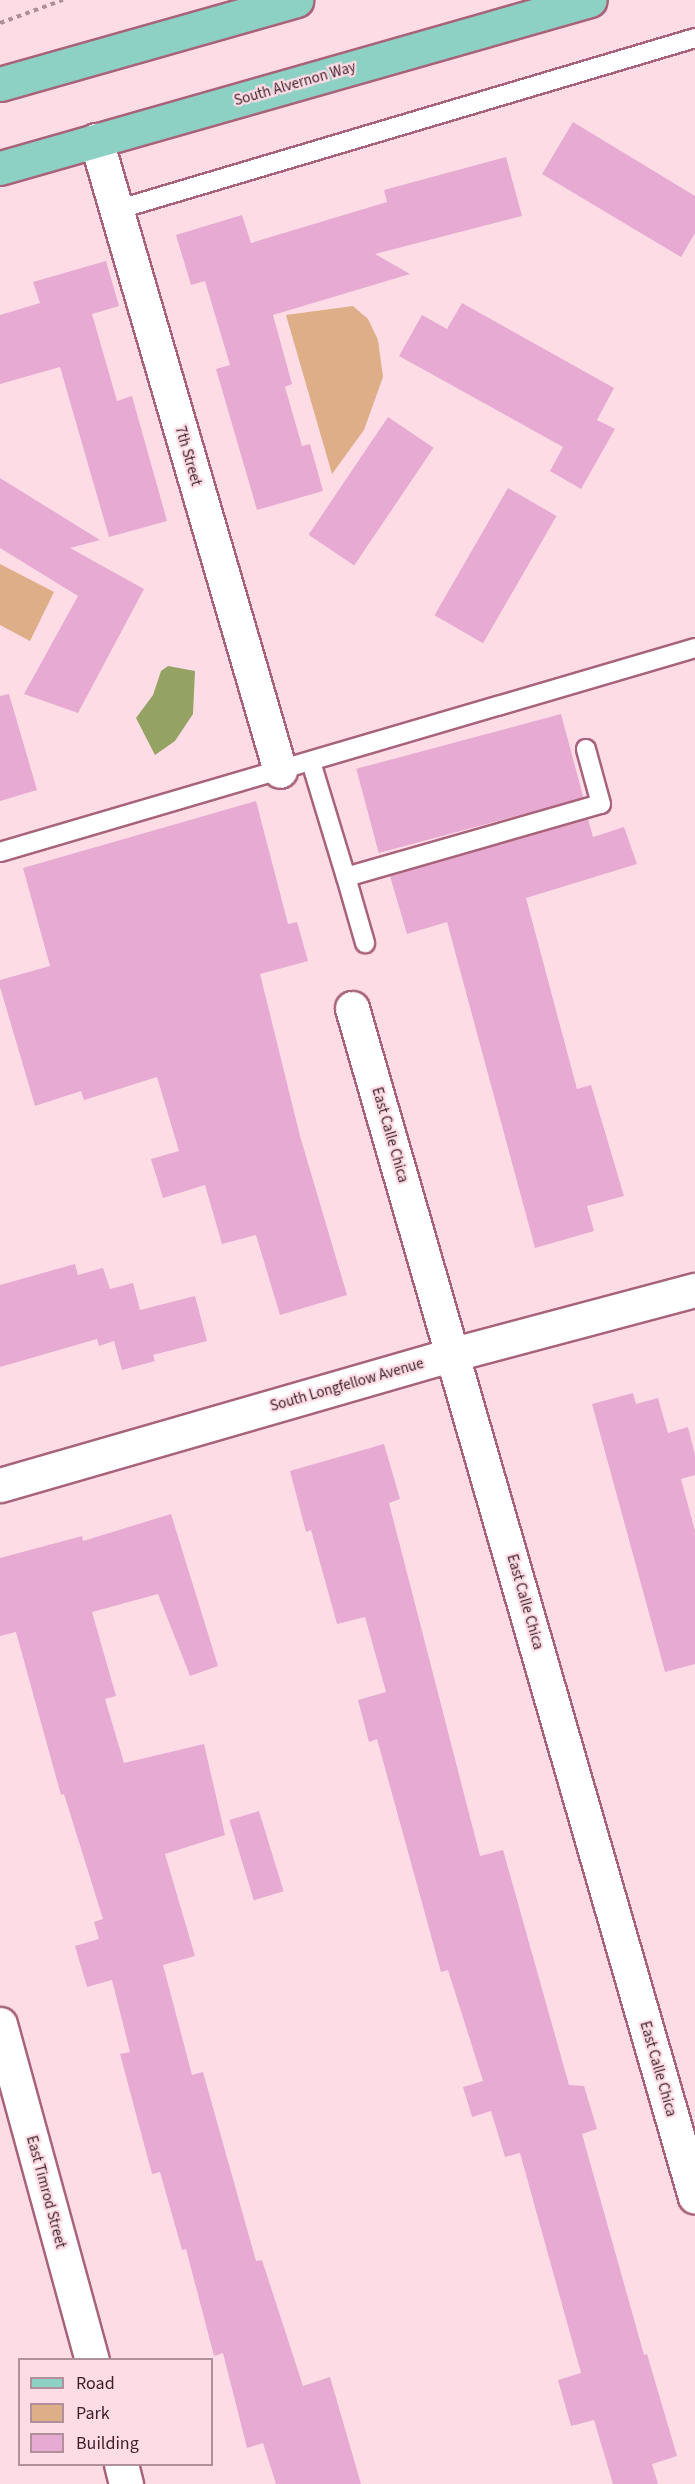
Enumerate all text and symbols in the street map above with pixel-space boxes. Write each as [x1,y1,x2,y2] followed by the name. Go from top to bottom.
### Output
[232,58,358,110] street label: South Alvernon Way
[171,424,205,488] street label: 7th Street
[368,1085,412,1185] street label: East Calle Chica
[268,1354,426,1416] street label: South Longfellow Avenue
[503,1552,547,1652] street label: East Calle Chica
[636,2019,680,2119] street label: East Calle Chica
[22,2134,70,2250] street label: East Timrod Street
[18,2358,213,2466] legend
[76,2371,115,2396] text: Road
[76,2401,110,2426] text: Park
[76,2431,139,2456] text: Building

